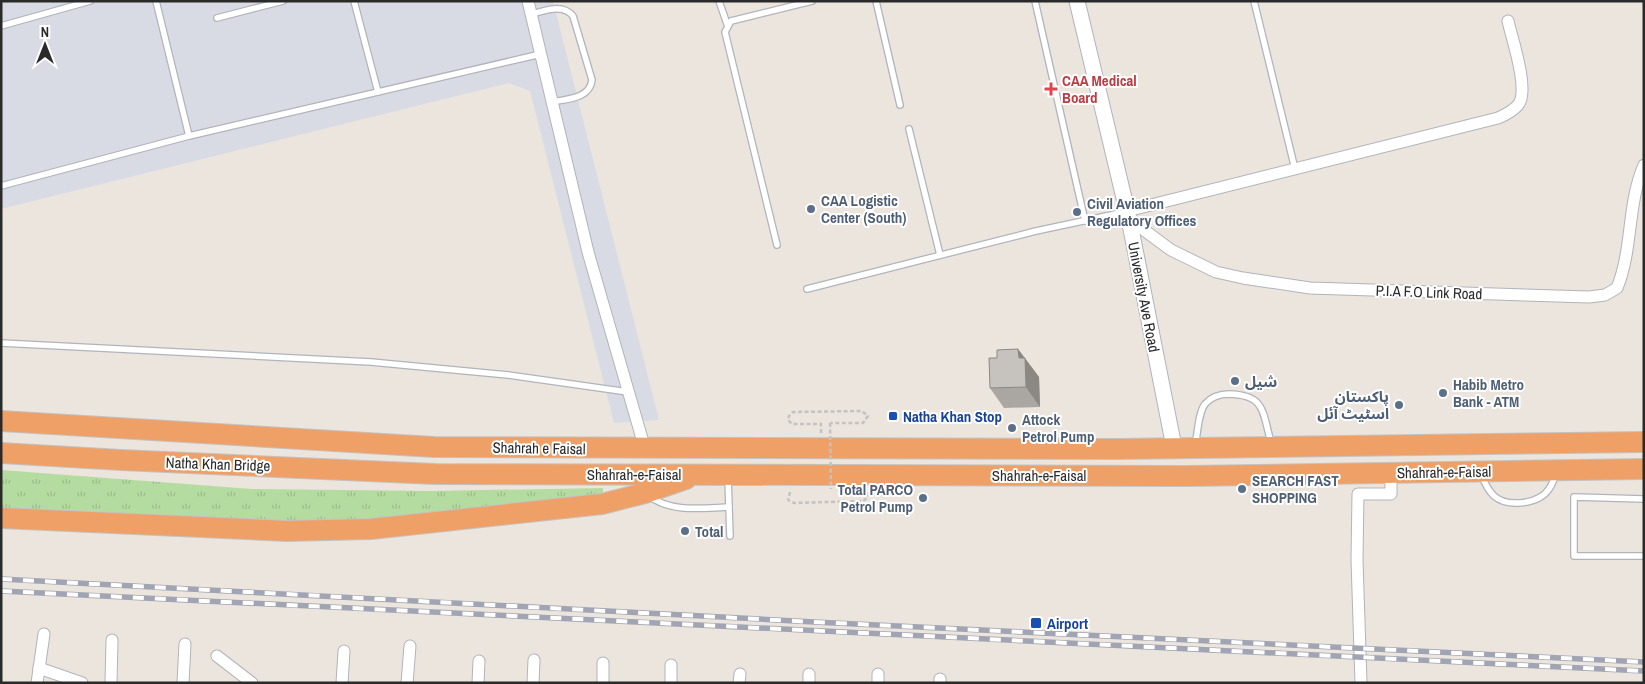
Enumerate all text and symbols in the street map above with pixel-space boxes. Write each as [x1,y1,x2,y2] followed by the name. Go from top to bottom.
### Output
[20,20,70,70] north arrow
[41,23,49,41] text: N
[1062,70,1137,108] place label: CAA Medical Board
[1044,82,1058,96] marker: CAA Medical Board
[821,190,906,228] place label: CAA Logistic Center (South)
[1087,193,1197,231] place label: Civil Aviation Regulatory Offices
[805,203,817,215] marker: CAA Logistic Center (South)
[1071,206,1083,218] marker: Civil Aviation Regulatory Offices
[1123,240,1165,354] street label: University Ave Road
[1375,280,1483,304] street label: P.I.A F.O Link Road
[1245,371,1277,392] place label: شیل
[1453,374,1524,412] place label: Habib Metro Bank - ATM
[1229,375,1241,387] marker: شیل
[1317,386,1389,424] place label: پاکستان اسٹیٹ آئل
[1437,387,1449,399] marker: Habib Metro Bank - ATM
[1393,399,1405,411] marker: پاکستان اسٹیٹ آئل
[903,406,1002,427] place label: Natha Khan Stop
[1022,409,1094,447] place label: Attock Petrol Pump
[887,410,899,422] marker: Natha Khan Stop
[1006,422,1018,434] marker: Attock Petrol Pump
[492,437,586,459] street label: Shahrah e Faisal
[165,452,271,476] street label: Natha Khan Bridge
[1397,461,1491,483] street label: Shahrah-e-Faisal
[587,464,681,485] street label: Shahrah-e-Faisal
[992,465,1086,486] street label: Shahrah-e-Faisal
[1252,470,1339,508] place label: SEARCH FAST SHOPPING
[838,479,913,517] place label: Total PARCO Petrol Pump
[1236,483,1248,495] marker: SEARCH FAST SHOPPING
[917,492,929,504] marker: Total PARCO Petrol Pump
[695,521,724,542] place label: Total
[679,525,691,537] marker: Total
[1047,613,1088,634] place label: Airport
[1029,616,1043,630] marker: Airport

